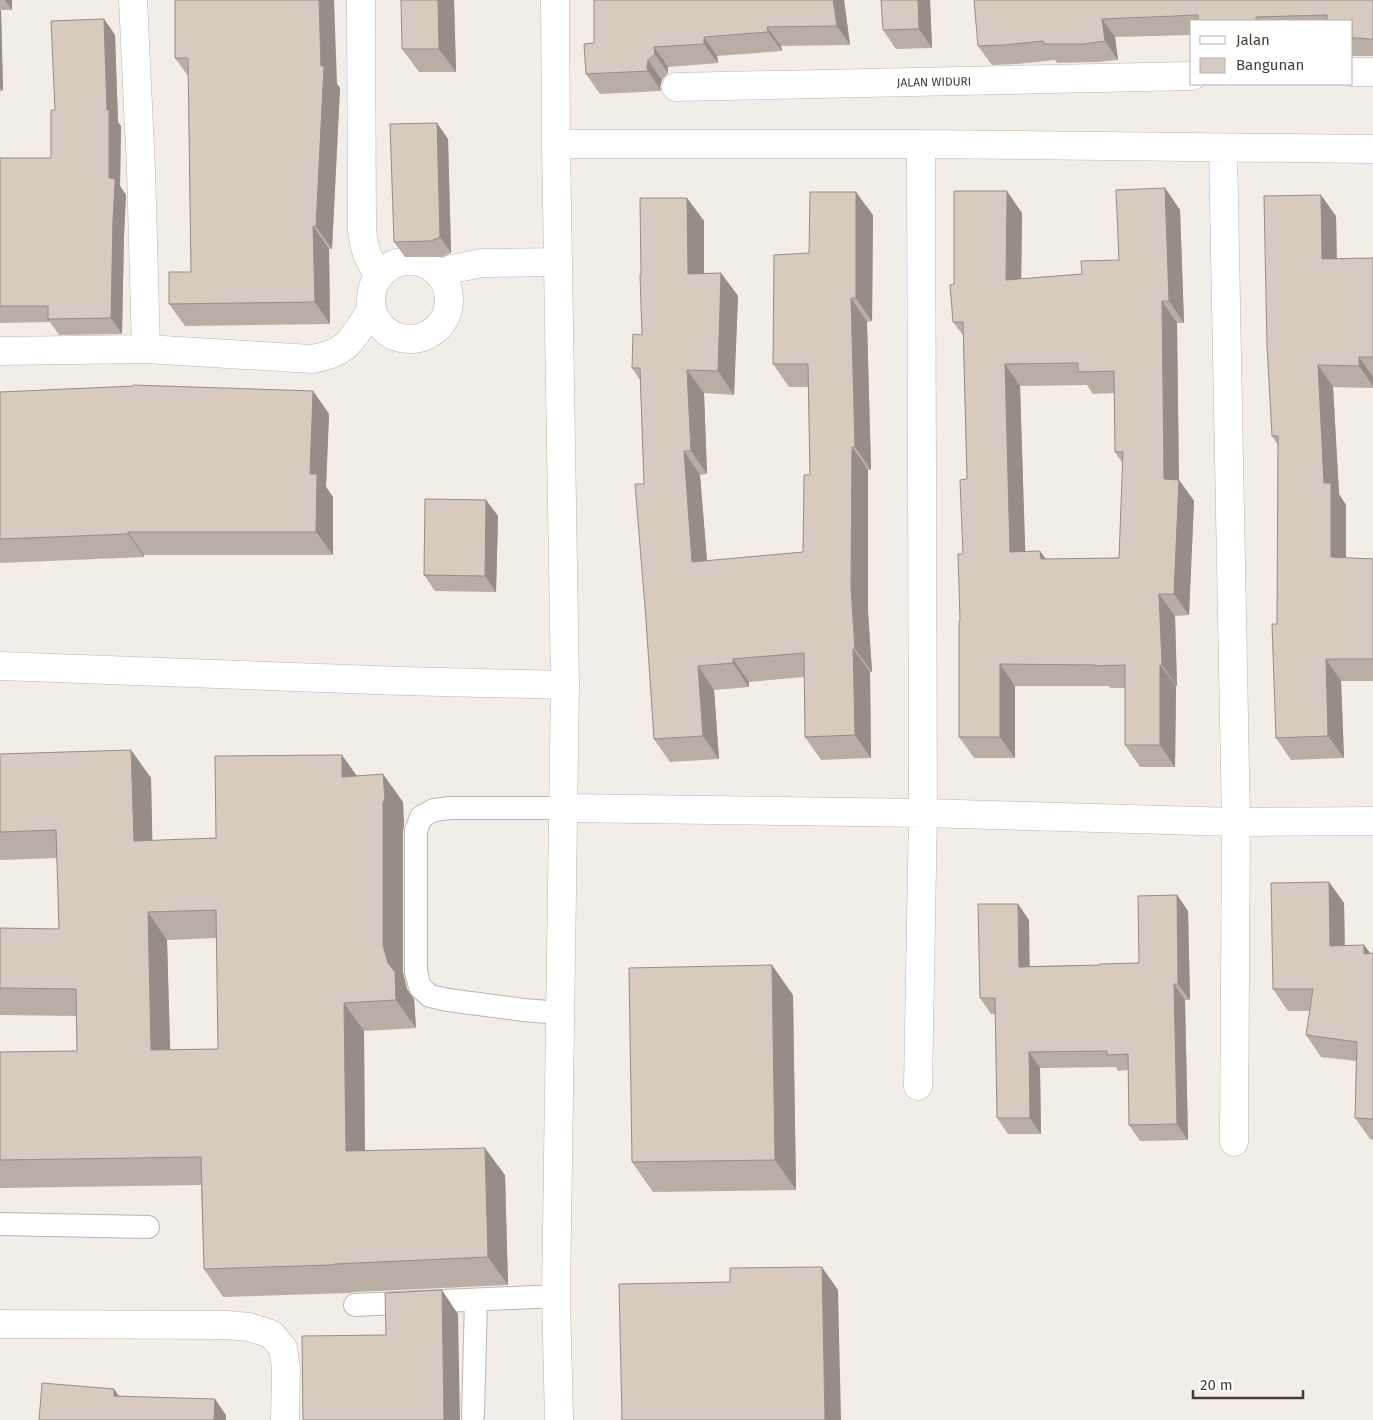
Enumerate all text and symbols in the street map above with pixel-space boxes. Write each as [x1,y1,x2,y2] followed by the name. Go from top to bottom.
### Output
[1190,20,1353,85] legend
[1236,31,1270,49] text: Jalan
[1236,56,1304,74] text: Bangunan
[897,74,971,90] street label: JALAN WIDURI
[1193,1368,1303,1400] scale bar
[1200,1376,1233,1394] text: 20 m

